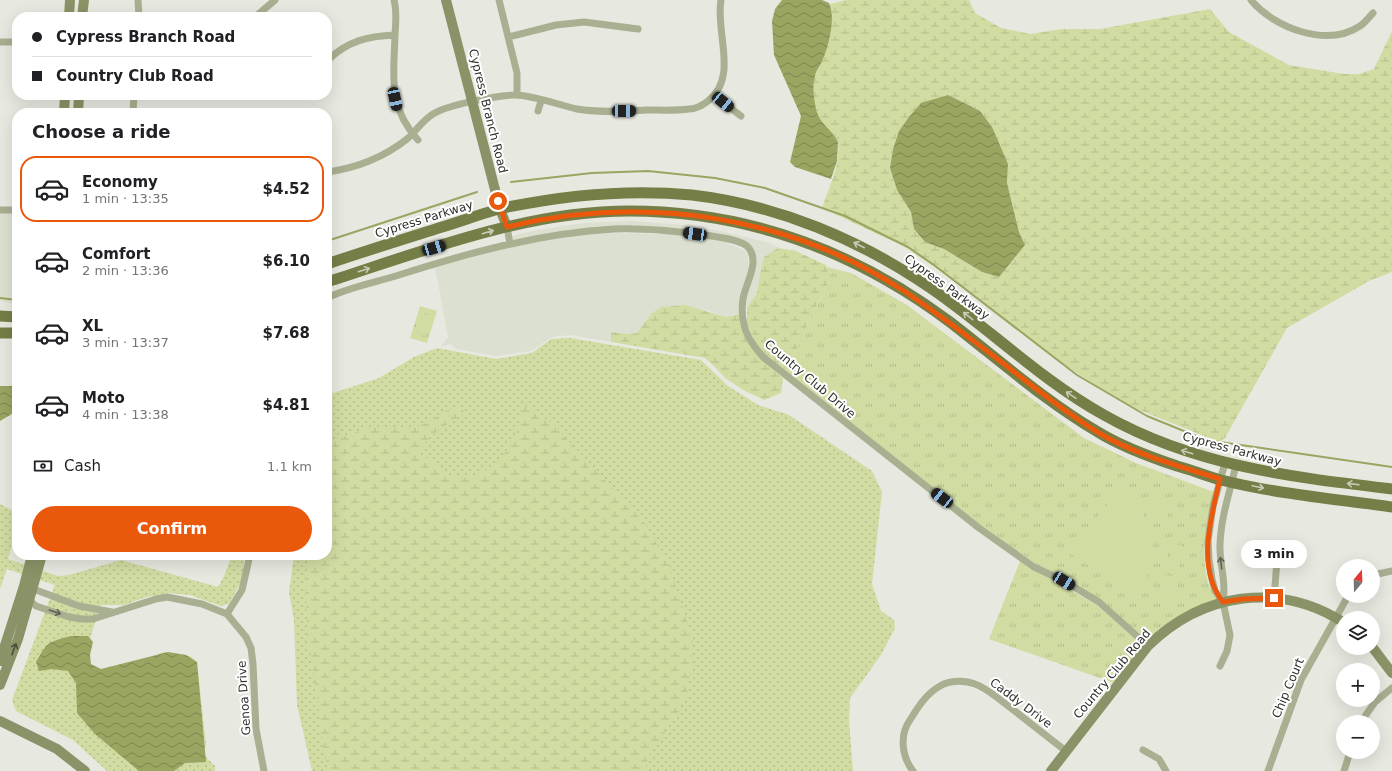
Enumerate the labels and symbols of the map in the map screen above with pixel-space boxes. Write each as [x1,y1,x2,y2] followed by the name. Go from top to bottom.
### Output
[466,47,510,175] street label: Cypress Branch Road
[387,86,403,112] car
[710,90,736,114] car
[612,105,636,117] car
[489,192,507,210] route start
[373,197,475,241] street label: Cypress Parkway
[682,226,708,242] car
[482,228,495,235] one-way arrow
[421,239,447,257] car
[853,241,865,249] one-way arrow
[902,251,992,323] street label: Cypress Parkway
[357,266,370,273] one-way arrow
[962,312,973,321] one-way arrow
[762,337,858,421] street label: Country Club Drive
[1066,391,1077,399] one-way arrow
[1181,429,1283,469] street label: Cypress Parkway
[1181,448,1194,455] one-way arrow
[1347,481,1360,488] one-way arrow
[1252,484,1265,492] one-way arrow
[929,486,955,510] car
[1241,540,1307,568] callout: 3 min
[1217,557,1225,570] one-way arrow
[1336,559,1380,603] north arrow
[1051,570,1077,592] car
[1265,589,1283,607] route end
[49,609,61,617] one-way arrow
[1071,626,1153,722] street label: Country Club Road
[11,644,19,656] one-way arrow
[1269,656,1307,720] street label: Chip Court
[234,660,254,736] street label: Genoa Drive
[987,675,1055,731] street label: Caddy Drive

